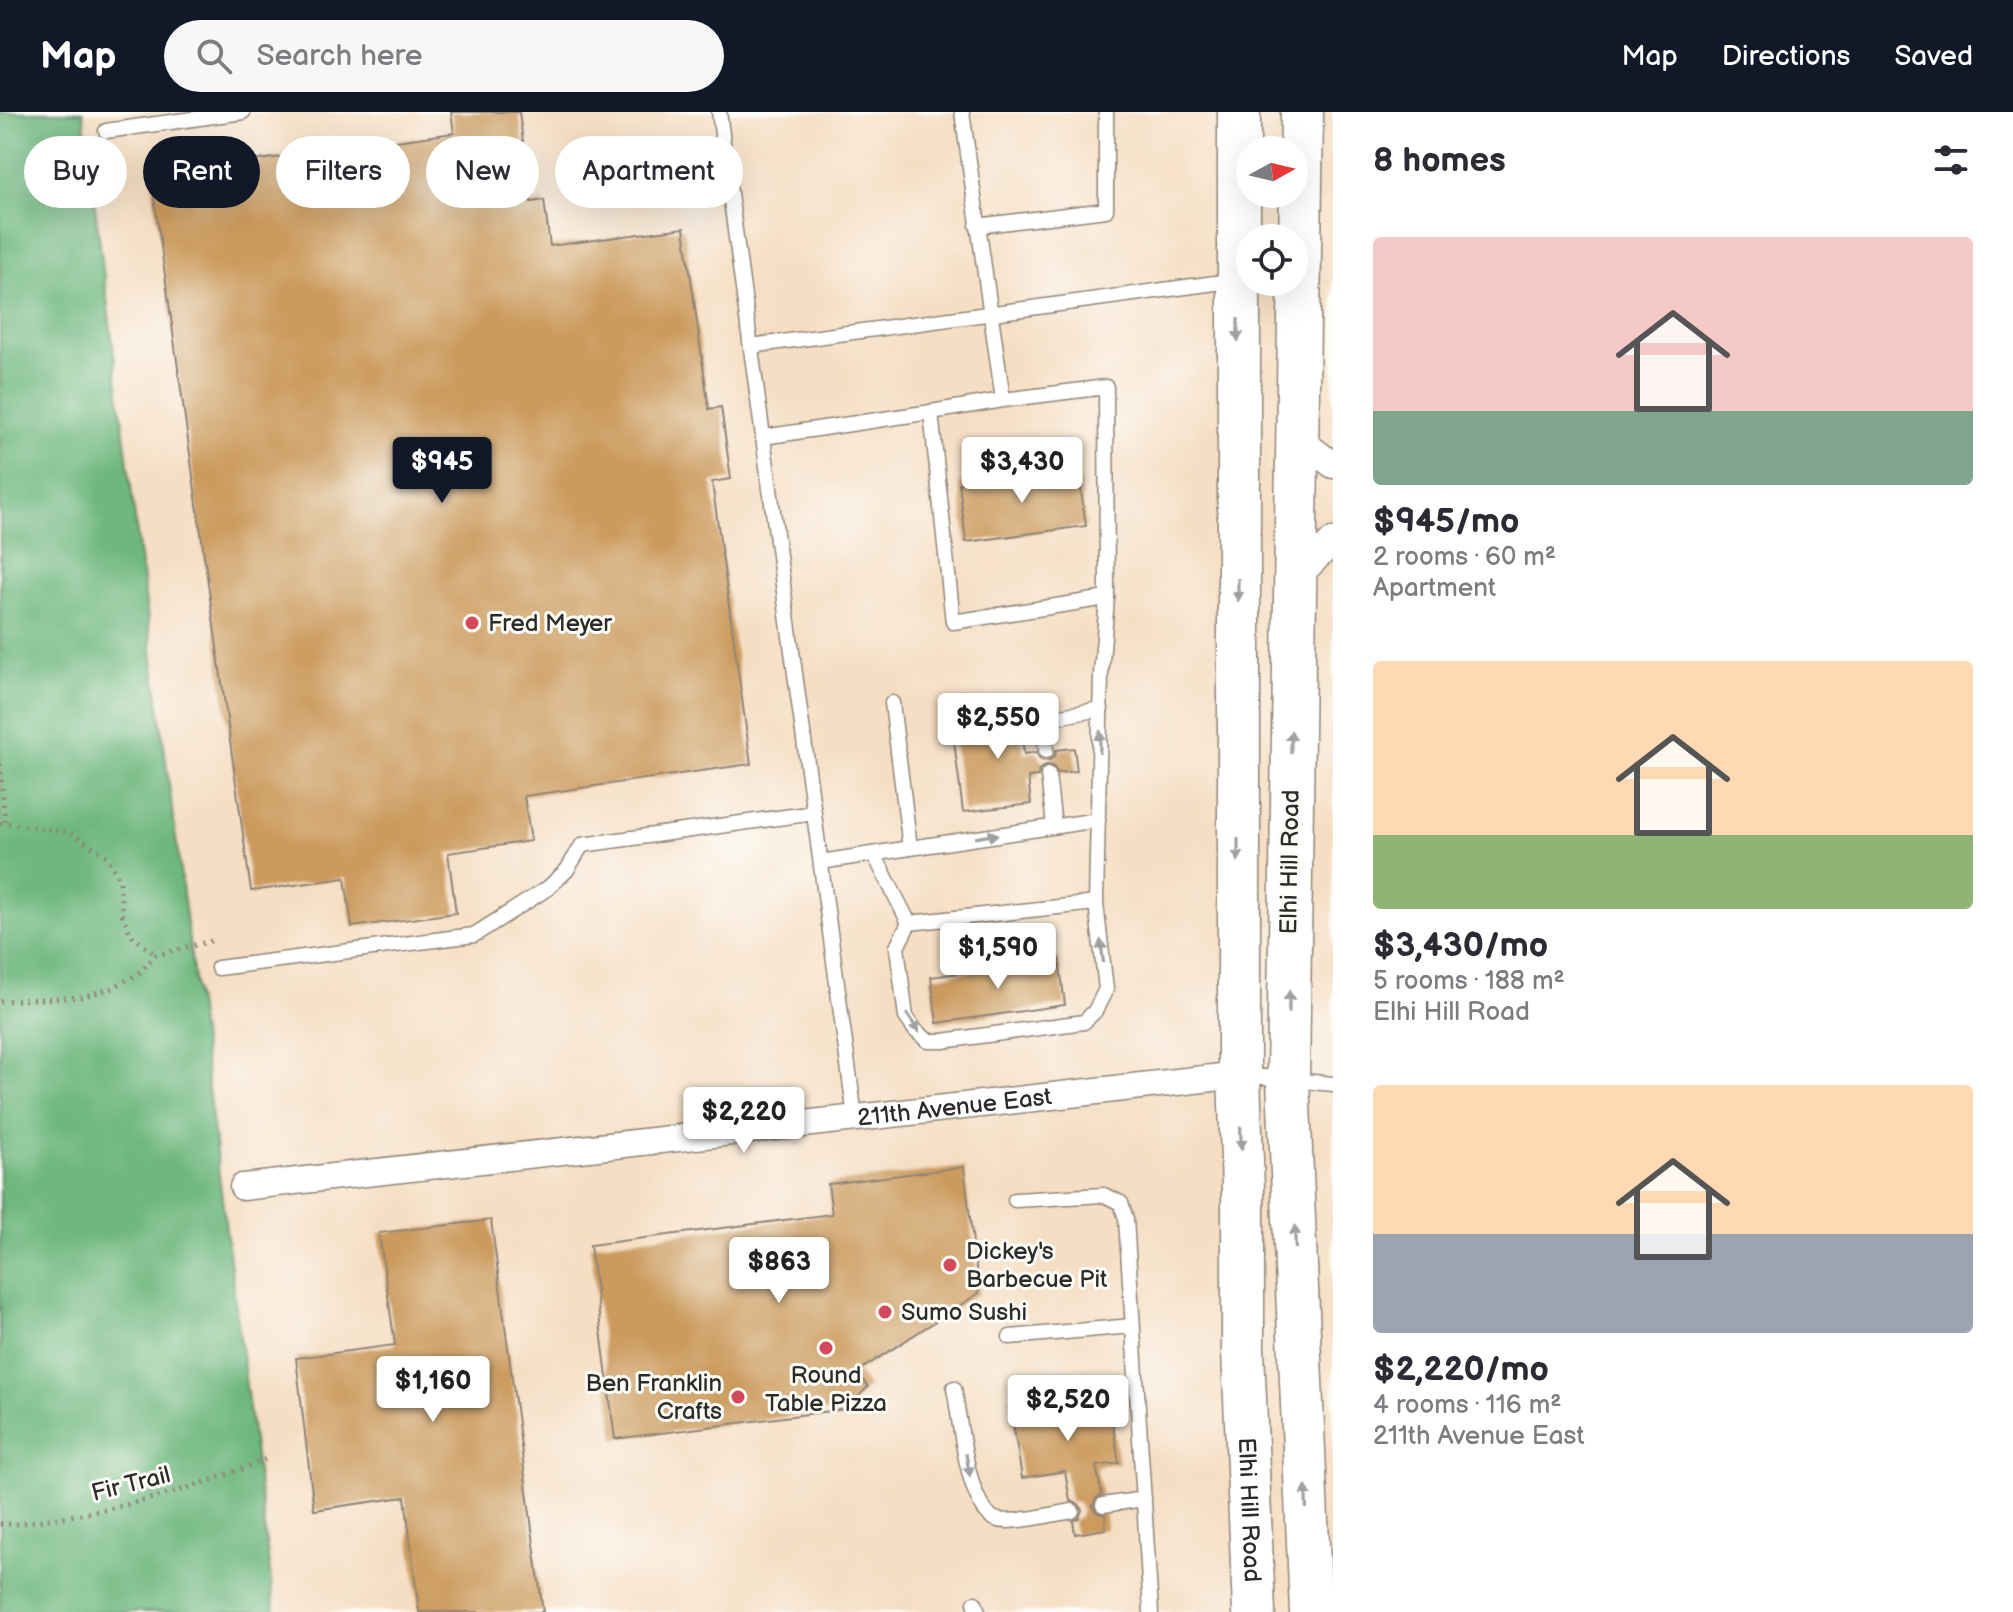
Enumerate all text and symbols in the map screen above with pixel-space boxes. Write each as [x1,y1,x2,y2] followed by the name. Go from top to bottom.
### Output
[164,20,724,92] search box
[40,34,116,79] text: Map
[192,34,236,78] icon: search
[256,38,423,74] text: Search here
[1621,40,1678,73] text: Map
[1722,40,1850,73] text: Directions
[1894,40,1973,73] text: Saved
[24,136,127,208] chip: Buy
[143,136,260,208] chip: Rent
[276,136,410,208] chip: Filters
[426,136,539,208] chip: New
[555,136,743,208] chip: Apartment
[1236,136,1308,208] north arrow
[1236,136,1308,296] map controls
[1929,138,1973,182] icon: filters
[1373,140,1506,181] text: 8 homes
[1236,224,1308,296] button: locate
[1601,289,1745,433] icon: home
[1232,318,1244,343] one-way arrow
[395,437,489,505] pin: $945
[957,437,1087,505] pin: $3,430
[411,447,473,478] text: $945
[980,447,1064,478] text: $3,430
[1373,501,1519,542] text: $945/mo
[1373,542,1556,573] text: 2 rooms · 60 m²
[1373,573,1496,604] text: Apartment
[1232,578,1244,603] one-way arrow
[488,609,612,638] place label: Fred Meyer
[463,614,481,632] marker: Fred Meyer
[933,693,1063,761] pin: $2,550
[956,703,1040,734] text: $2,550
[1601,713,1745,857] icon: home
[1093,729,1106,754] one-way arrow
[1285,729,1298,754] one-way arrow
[1274,789,1306,935] street label: Elhi Hill Road
[975,830,1000,842] one-way arrow
[1232,838,1244,863] one-way arrow
[933,923,1063,991] pin: $1,590
[1373,925,1548,966] text: $3,430/mo
[958,933,1038,964] text: $1,590
[1095,938,1108,963] one-way arrow
[1373,966,1565,997] text: 5 rooms · 188 m²
[1282,989,1295,1014] one-way arrow
[1373,997,1530,1028] text: Elhi Hill Road
[905,1013,920,1034] one-way arrow
[856,1082,1054,1132] street label: 211th Avenue East
[679,1087,809,1155] pin: $2,220
[701,1097,787,1128] text: $2,220
[1235,1126,1248,1151] one-way arrow
[1601,1137,1745,1281] icon: home
[1288,1224,1301,1249] one-way arrow
[732,1237,826,1305] pin: $863
[966,1237,1108,1294] place label: Dickey's Barbecue Pit
[747,1247,811,1278] text: $863
[941,1256,959,1274] marker: Dickey's Barbecue Pit
[901,1298,1027,1327] place label: Sumo Sushi
[876,1303,894,1321] marker: Sumo Sushi
[817,1339,835,1357] marker: Round Table Pizza
[1373,1349,1549,1390] text: $2,220/mo
[368,1356,498,1424] pin: $1,160
[765,1361,887,1418] place label: Round Table Pizza
[395,1366,471,1397] text: $1,160
[585,1369,722,1426] place label: Ben Franklin Crafts
[1003,1375,1133,1443] pin: $2,520
[1026,1385,1110,1416] text: $2,520
[729,1388,747,1406] marker: Ben Franklin Crafts
[1373,1390,1561,1421] text: 4 rooms · 116 m²
[1373,1421,1584,1452] text: 211th Avenue East
[1232,1437,1267,1583] street label: Elhi Hill Road
[963,1453,975,1478] one-way arrow
[89,1460,173,1508] street label: Fir Trail
[1299,1484,1312,1509] one-way arrow

